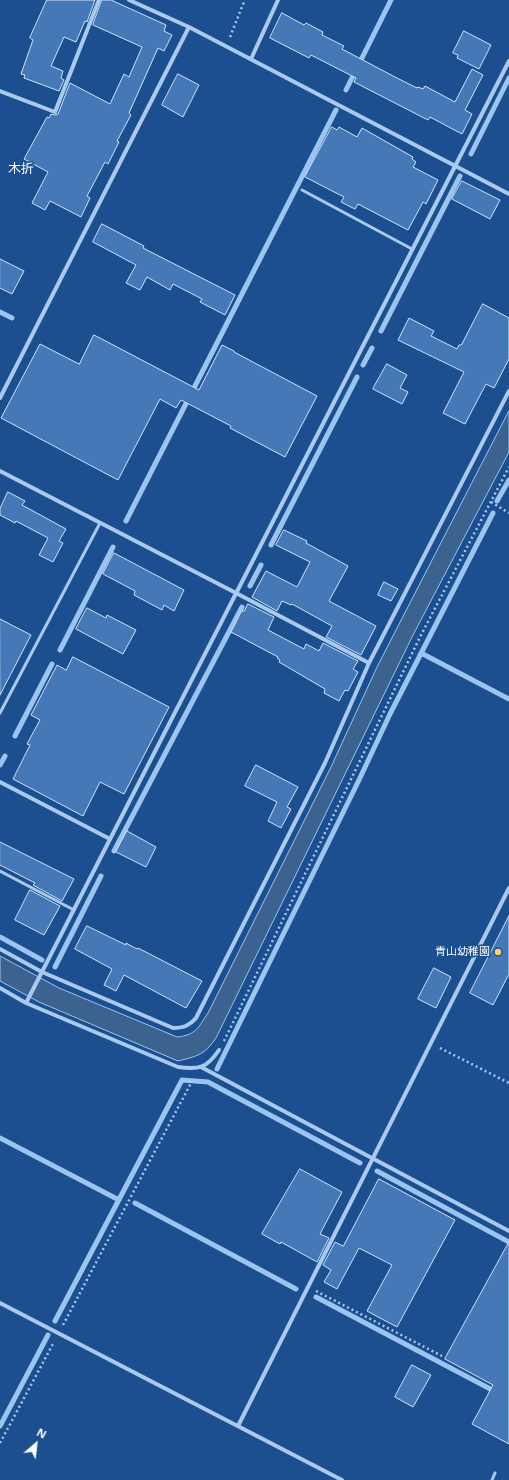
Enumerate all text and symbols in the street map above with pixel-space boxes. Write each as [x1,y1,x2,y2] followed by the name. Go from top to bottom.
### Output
[8,161,34,177] district label: 木折
[435,945,490,959] place label: 青山幼稚園
[493,947,503,957] marker: 青山幼稚園
[16,1424,56,1464] north arrow
[34,1424,49,1442] text: N

